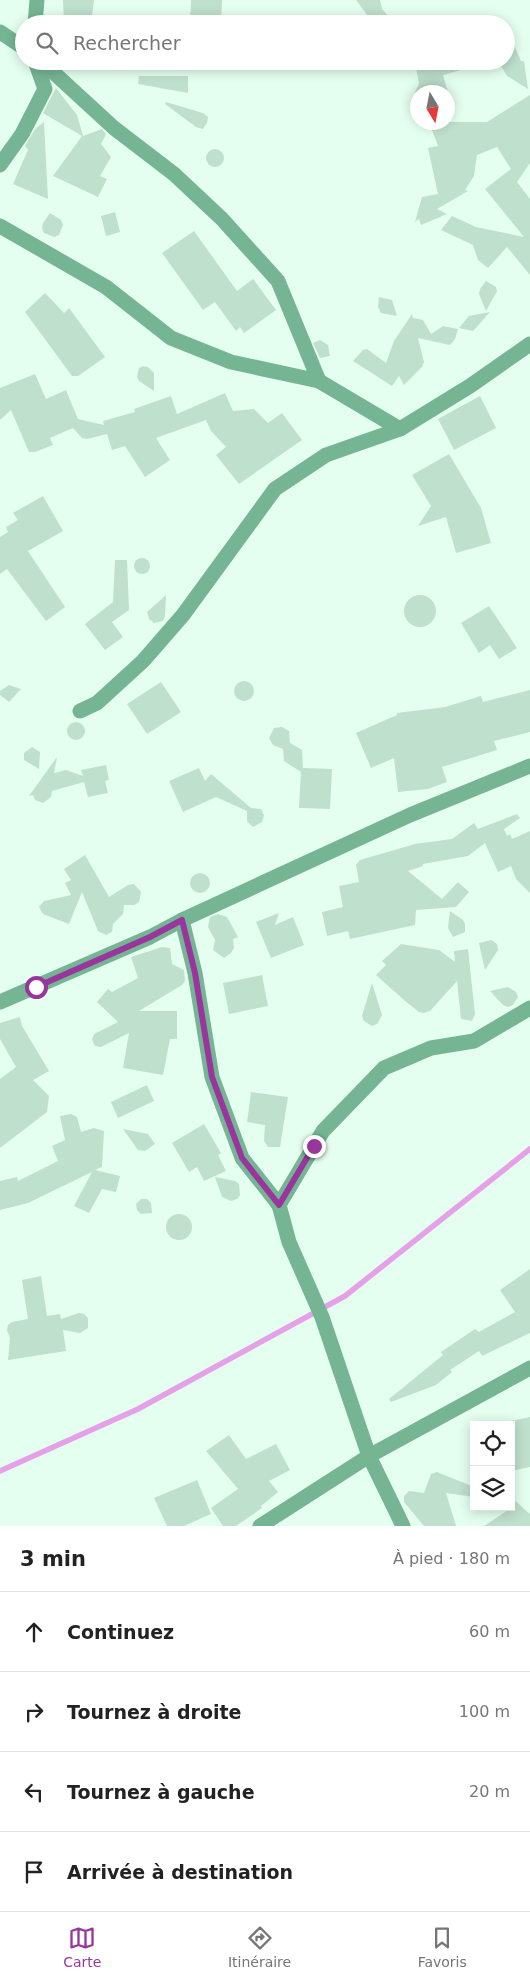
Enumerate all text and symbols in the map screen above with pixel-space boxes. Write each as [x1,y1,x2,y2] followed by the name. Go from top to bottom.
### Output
[15,15,515,70] search box
[33,29,61,57] icon: search
[73,32,181,54] text: Rechercher
[410,85,455,130] north arrow
[25,976,48,999] route start
[303,1135,326,1158] route end
[470,1421,515,1511] map controls
[470,1421,515,1466] button: locate
[470,1466,515,1511] button: layers
[20,1547,86,1571] text: 3 min
[393,1549,510,1568] text: À pied · 180 m
[20,1618,48,1646] icon: ahead
[67,1621,174,1643] text: Continuez
[469,1622,510,1641] text: 60 m
[20,1698,48,1726] icon: right
[67,1701,241,1723] text: Tournez à droite
[459,1702,510,1721] text: 100 m
[20,1778,48,1806] icon: left
[67,1781,255,1803] text: Tournez à gauche
[469,1782,510,1801] text: 20 m
[20,1858,48,1886] icon: arrive
[67,1861,293,1883] text: Arrivée à destination
[63,1924,101,1970] tab: Carte
[228,1924,291,1970] tab: Itinéraire
[418,1924,467,1970] tab: Favoris

